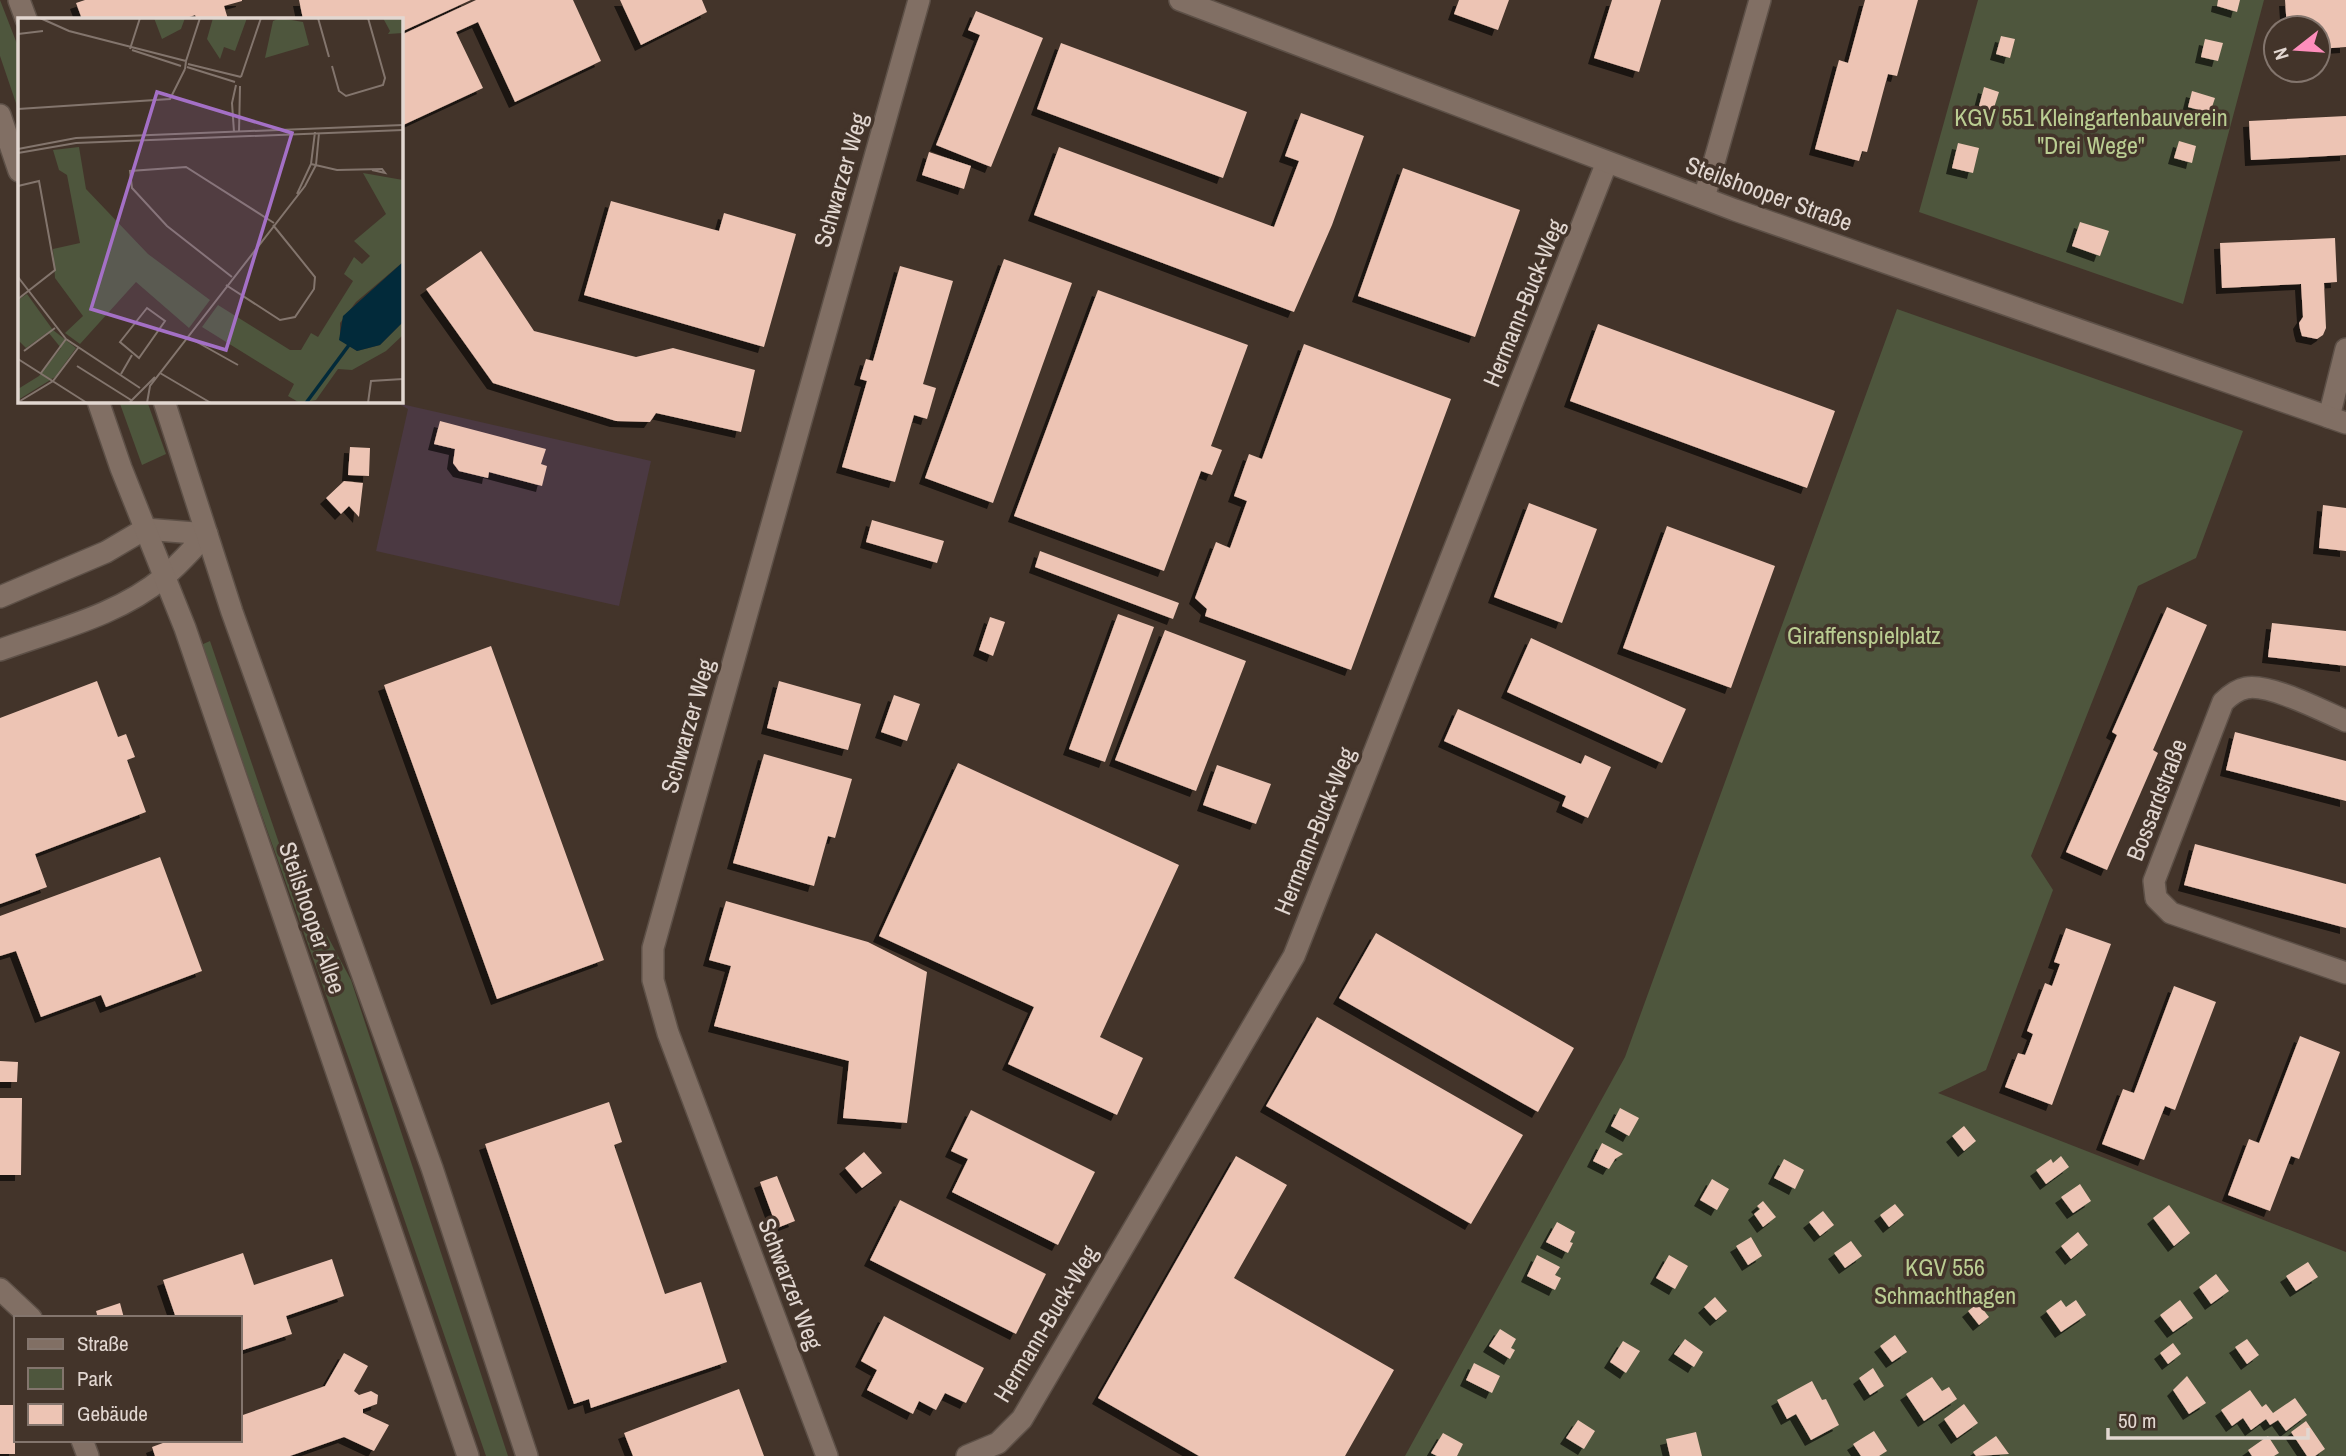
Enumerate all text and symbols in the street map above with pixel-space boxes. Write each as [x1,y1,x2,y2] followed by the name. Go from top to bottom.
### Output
[2262,14,2332,84] north arrow
[18,18,402,402] inset map
[2267,45,2295,63] text: N
[1954,101,2228,161] park label: KGV 551 Kleingartenbauverein "Drei Wege"
[806,109,875,251] street label: Schwarzer Weg
[1682,148,1857,238] street label: Steilshooper Straße
[1475,214,1571,391] street label: Hermann-Buck-Weg
[1787,619,1941,651] park label: Giraffenspielplatz
[653,655,722,797] street label: Schwarzer Weg
[2118,734,2194,865] street label: Bossardstraße
[1266,742,1362,919] street label: Hermann-Buck-Weg
[272,837,354,998] street label: Steilshooper Allee
[751,1213,831,1354] street label: Schwarzer Weg
[986,1239,1105,1408] street label: Hermann-Buck-Weg
[1874,1251,2016,1311] park label: KGV 556 Schmachthagen
[14,1316,242,1442] legend
[77,1329,129,1358] text: Straße
[77,1364,113,1393] text: Park
[2108,1396,2308,1440] scale bar
[77,1399,148,1428] text: Gebäude
[2118,1406,2156,1435] text: 50 m

